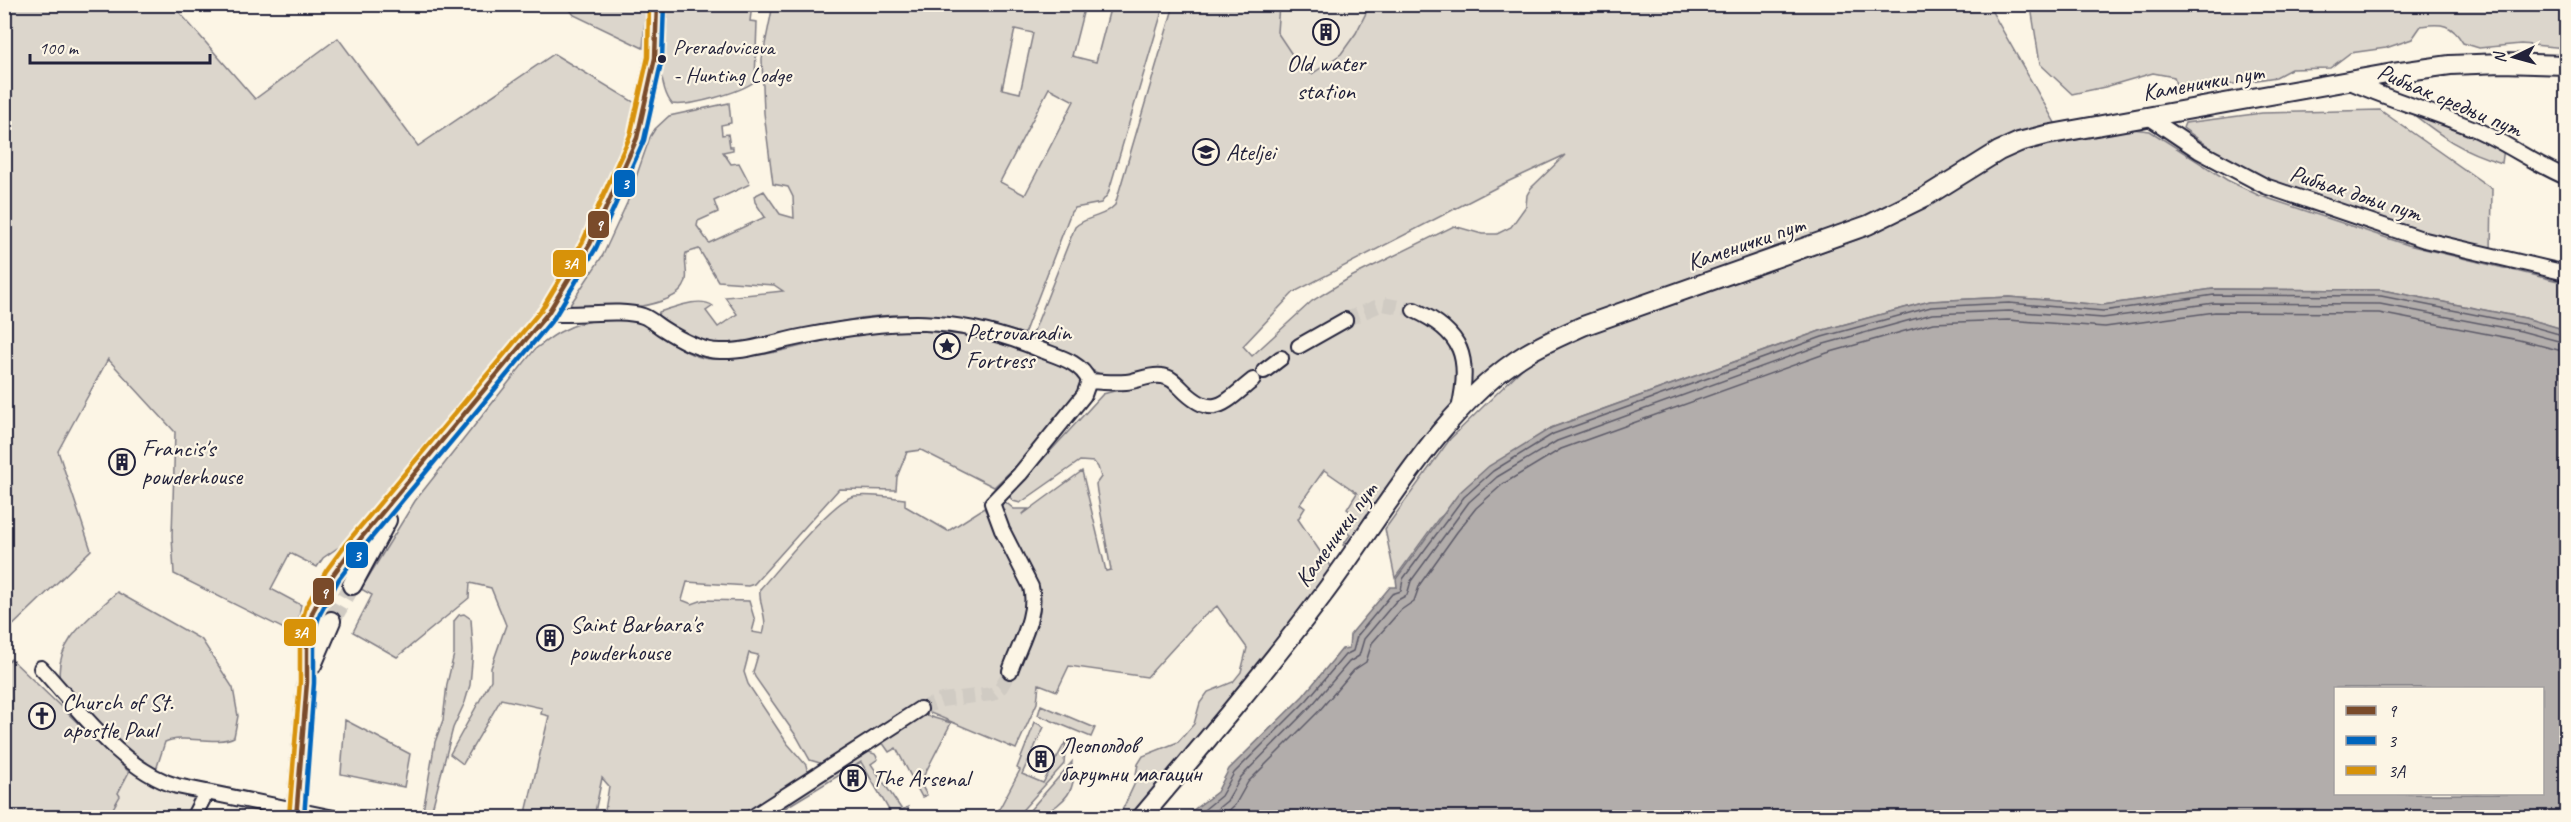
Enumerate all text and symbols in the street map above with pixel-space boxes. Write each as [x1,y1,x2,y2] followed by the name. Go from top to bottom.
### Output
[1311,17,1341,47] building icon: Old water station
[30,27,210,65] scale bar
[2484,27,2544,87] north arrow
[673,33,793,89] place label: Preradoviceva - Hunting Lodge
[39,37,80,59] text: 100 m
[1287,48,1368,106] place label: Old water station
[2489,49,2510,64] text: N
[656,53,668,65] marker: Preradoviceva - Hunting Lodge
[2140,56,2267,107] street label: Каменички пут
[2373,56,2528,145] street label: Рибњак средњи пут
[1191,137,1221,167] school or university icon: Ateljei
[1226,137,1279,167] place label: Ateljei
[2286,158,2427,229] street label: Рибњак доњи пут
[613,169,636,198] line badge: 3
[621,174,630,194] text: 3
[1683,209,1809,277] street label: Каменички пут
[587,210,610,239] line badge: 9
[595,215,604,235] text: 9
[552,249,587,278] line badge: 3A
[562,254,580,274] text: 3A
[966,317,1072,375] place label: Petrovaradin Fortress
[932,331,962,361] place icon: Petrovaradin Fortress
[142,433,244,491] place label: Francis's powderhouse
[107,447,137,477] building icon: Francis's powderhouse
[1288,475,1385,593] street label: Каменички пут
[345,541,369,569] line badge: 3
[353,546,362,566] text: 3
[312,577,335,606] line badge: 9
[320,583,329,603] text: 9
[570,609,704,667] place label: Saint Barbara's powderhouse
[283,618,317,647] line badge: 3A
[292,623,310,643] text: 3A
[535,623,565,653] building icon: Saint Barbara's powderhouse
[62,687,174,745] place label: Church of St. apostle Paul
[2334,687,2544,795] legend
[2388,700,2398,722] text: 9
[27,701,57,731] church icon: Church of St. apostle Paul
[1060,730,1203,788] place label: Леополдов барутни магацин
[2388,730,2398,752] text: 3
[1026,744,1056,774] building icon: Леополдов барутни магацин
[2388,760,2406,782] text: 3A
[838,763,868,793] building icon: The Arsenal
[872,763,974,793] place label: The Arsenal

